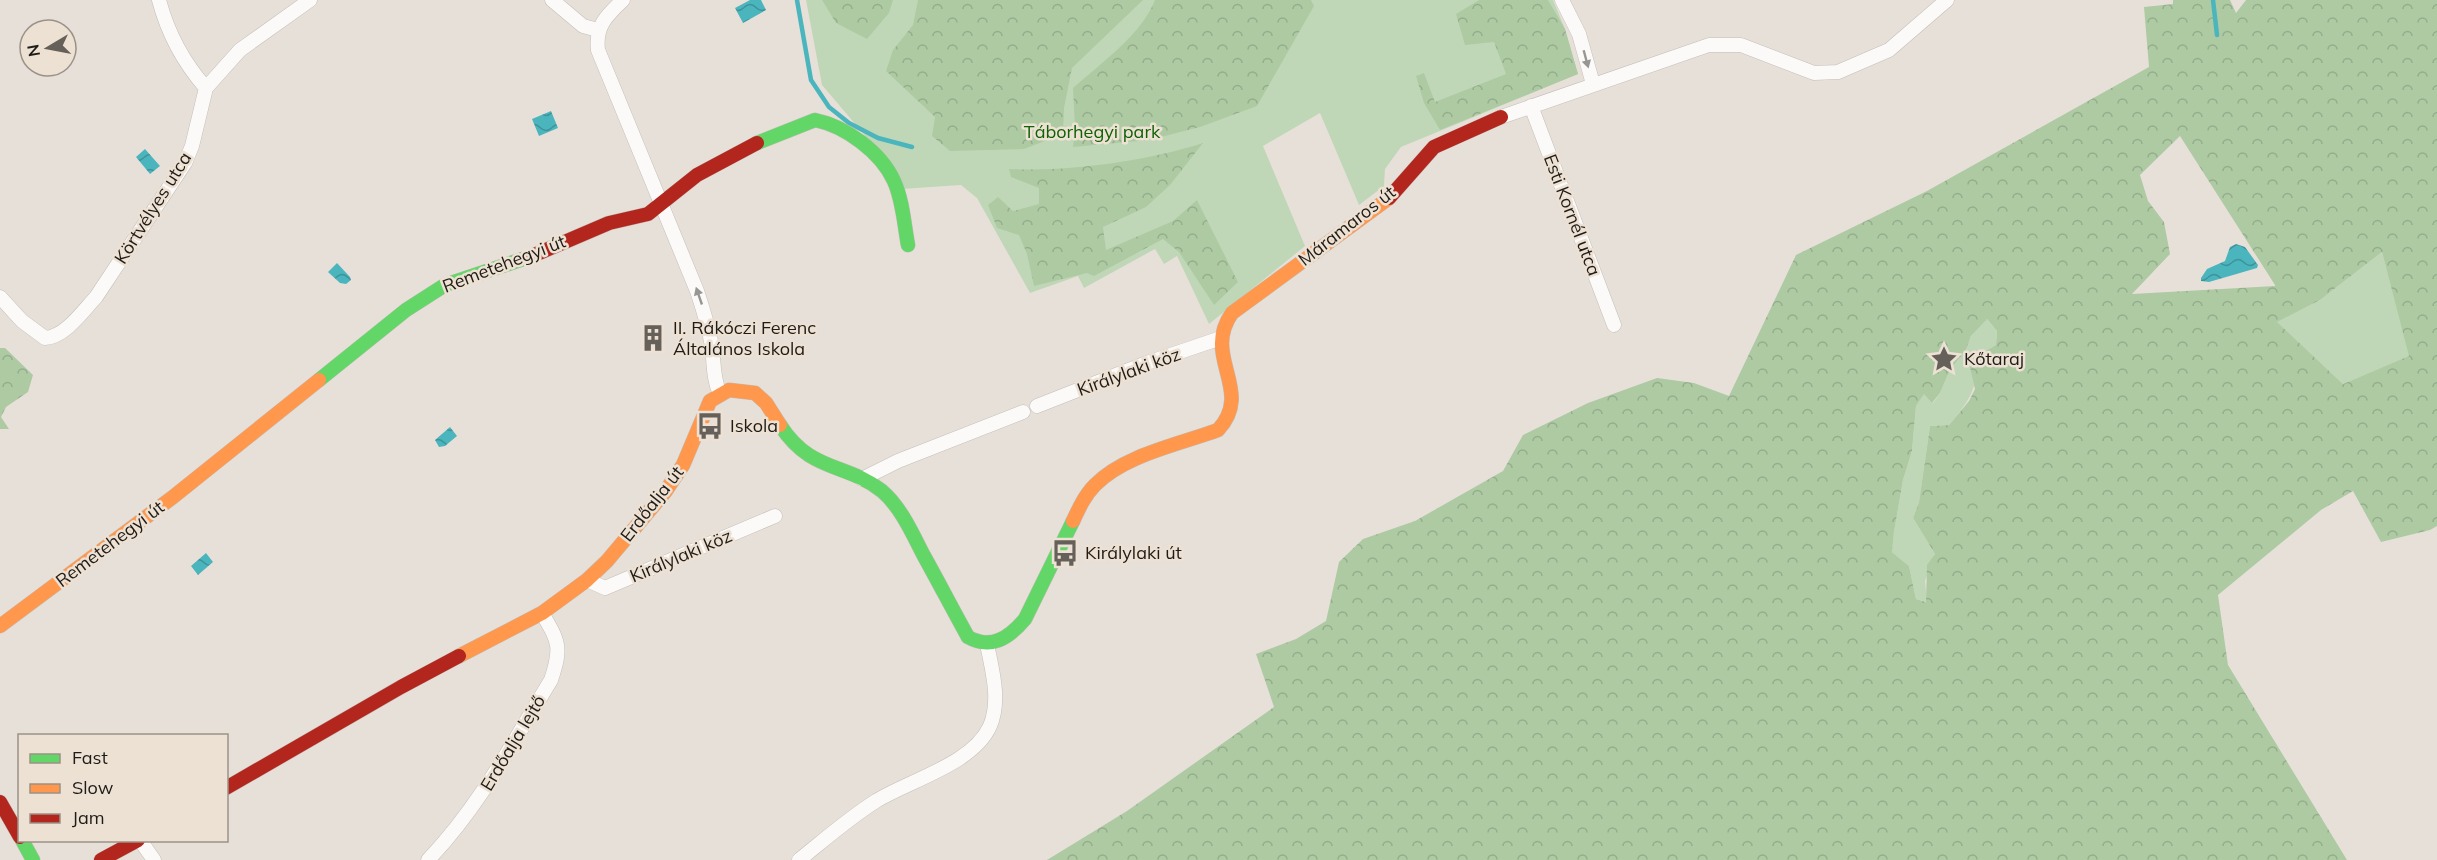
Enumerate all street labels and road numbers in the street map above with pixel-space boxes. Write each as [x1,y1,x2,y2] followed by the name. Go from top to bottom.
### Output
[109,148,196,268] street label: Körtvélyes utca
[1539,151,1606,279] street label: Esti Kornél utca
[1293,180,1400,271] street label: Máramaros út
[439,229,569,298] street label: Remetehegyi út
[1074,342,1184,401] street label: Királylaki köz
[615,461,688,546] street label: Erdőalja út
[51,495,169,592] street label: Remetehegyi út
[626,524,735,587] street label: Királylaki köz
[475,691,550,795] street label: Erdőalja lejtő

